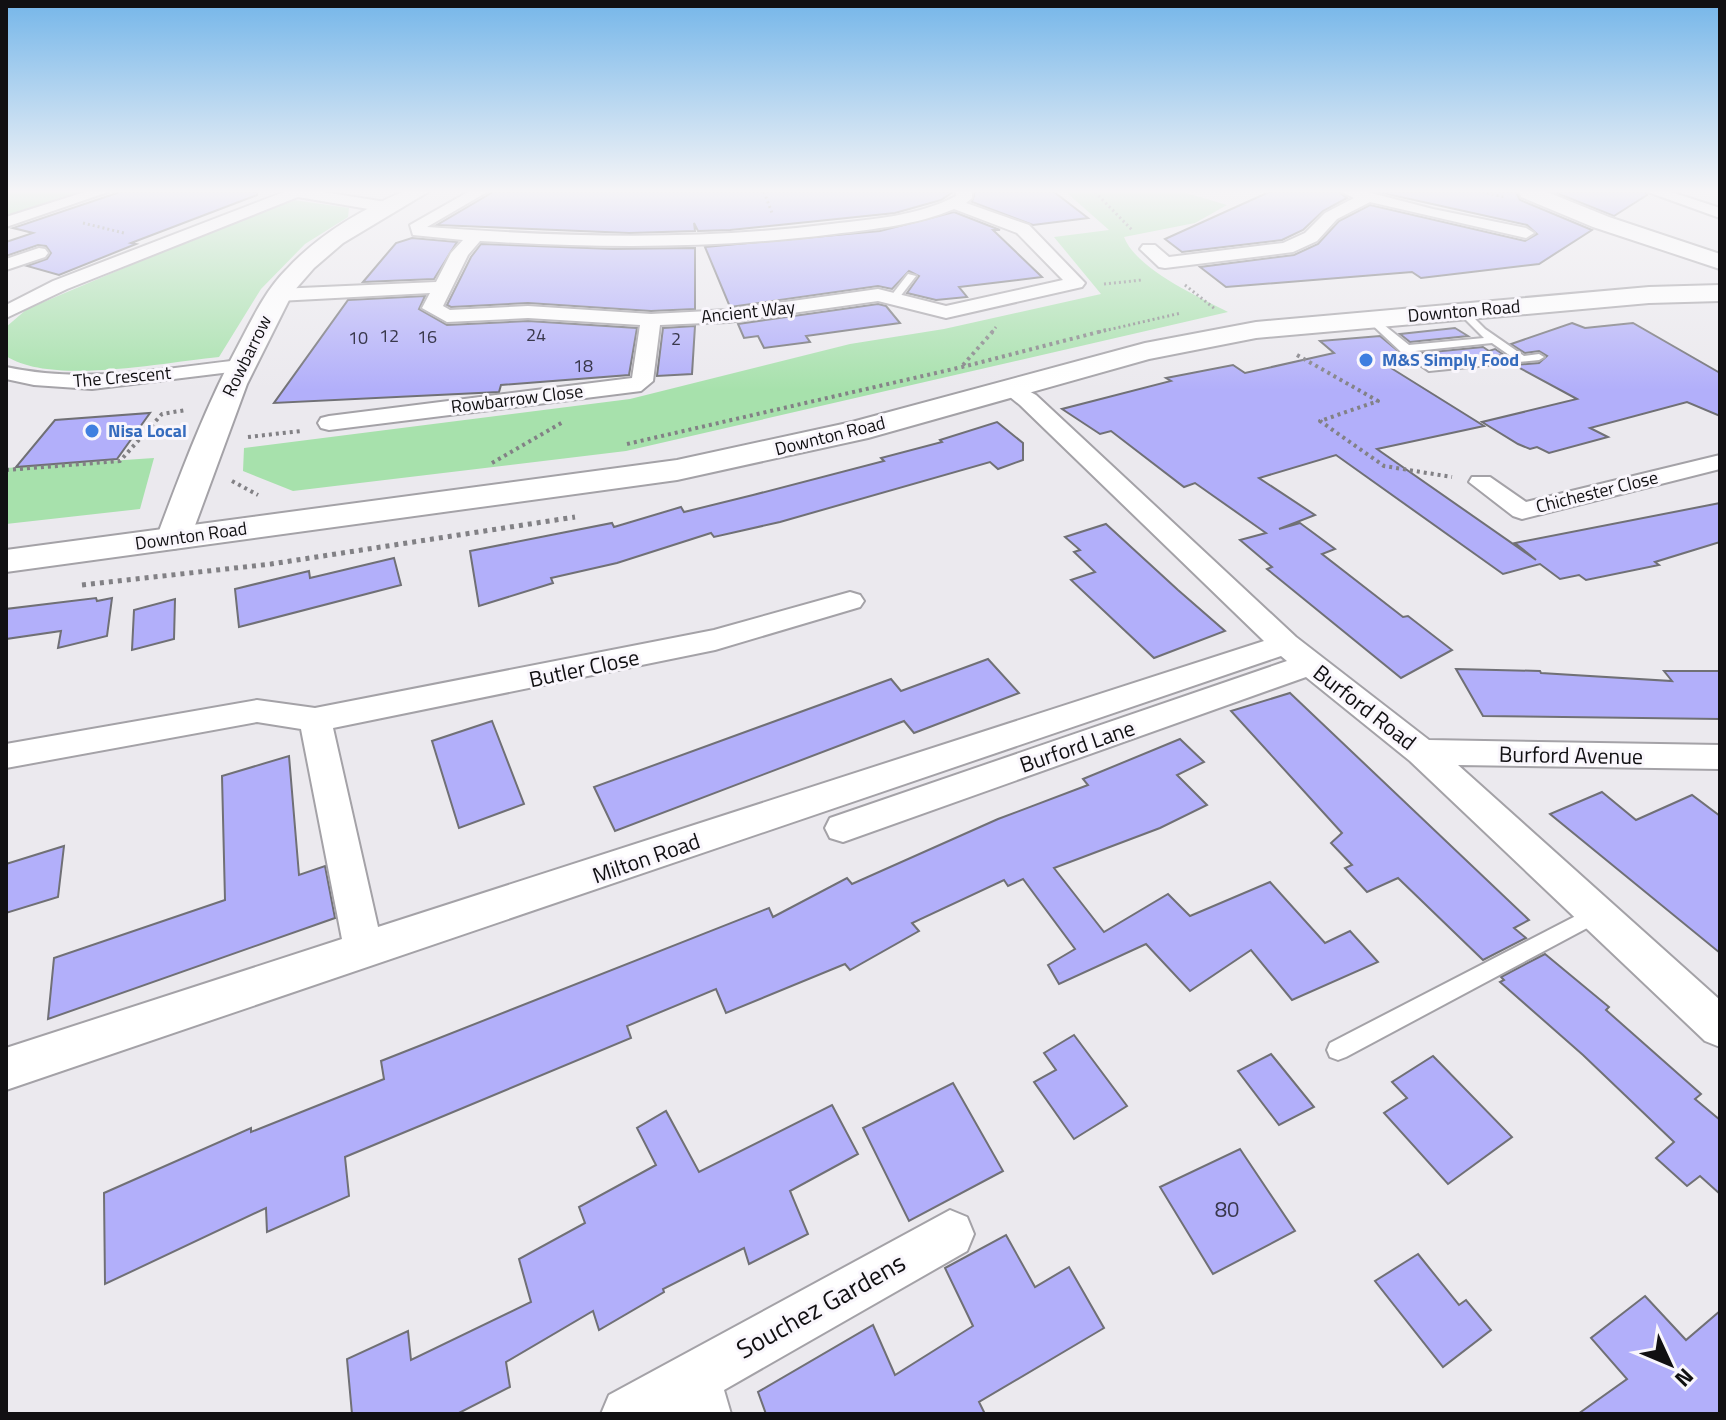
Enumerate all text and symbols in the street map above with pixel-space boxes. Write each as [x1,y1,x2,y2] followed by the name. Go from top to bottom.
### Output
[1407,292,1521,329] street label: Downton Road
[700,293,797,330] street label: Ancient Way
[215,310,278,401] street label: Rowbarrow
[526,321,546,348] house number: 24
[379,322,399,349] house number: 12
[417,323,437,350] house number: 16
[348,324,368,351] house number: 10
[671,325,681,352] house number: 2
[1382,346,1519,373] place label: M&S Simply Food
[1357,351,1375,369] marker: M&S Simply Food
[573,352,593,379] house number: 18
[72,359,173,394] street label: The Crescent
[449,377,585,420] street label: Rowbarrow Close
[772,409,888,462] street label: Downton Road
[108,417,187,444] place label: Nisa Local
[83,422,101,440] marker: Nisa Local
[1533,463,1661,520] street label: Chichester Close
[133,514,249,557] street label: Downton Road
[526,640,642,696] street label: Butler Close
[1306,656,1424,758] street label: Burford Road
[1015,710,1139,782] street label: Burford Lane
[1499,737,1643,773] street label: Burford Avenue
[588,824,704,892] street label: Milton Road
[1215,1192,1239,1226] house number: 80
[729,1243,913,1368] street label: Souchez Gardens
[1630,1324,1710,1404] north arrow
[1667,1361,1702,1395] text: N

